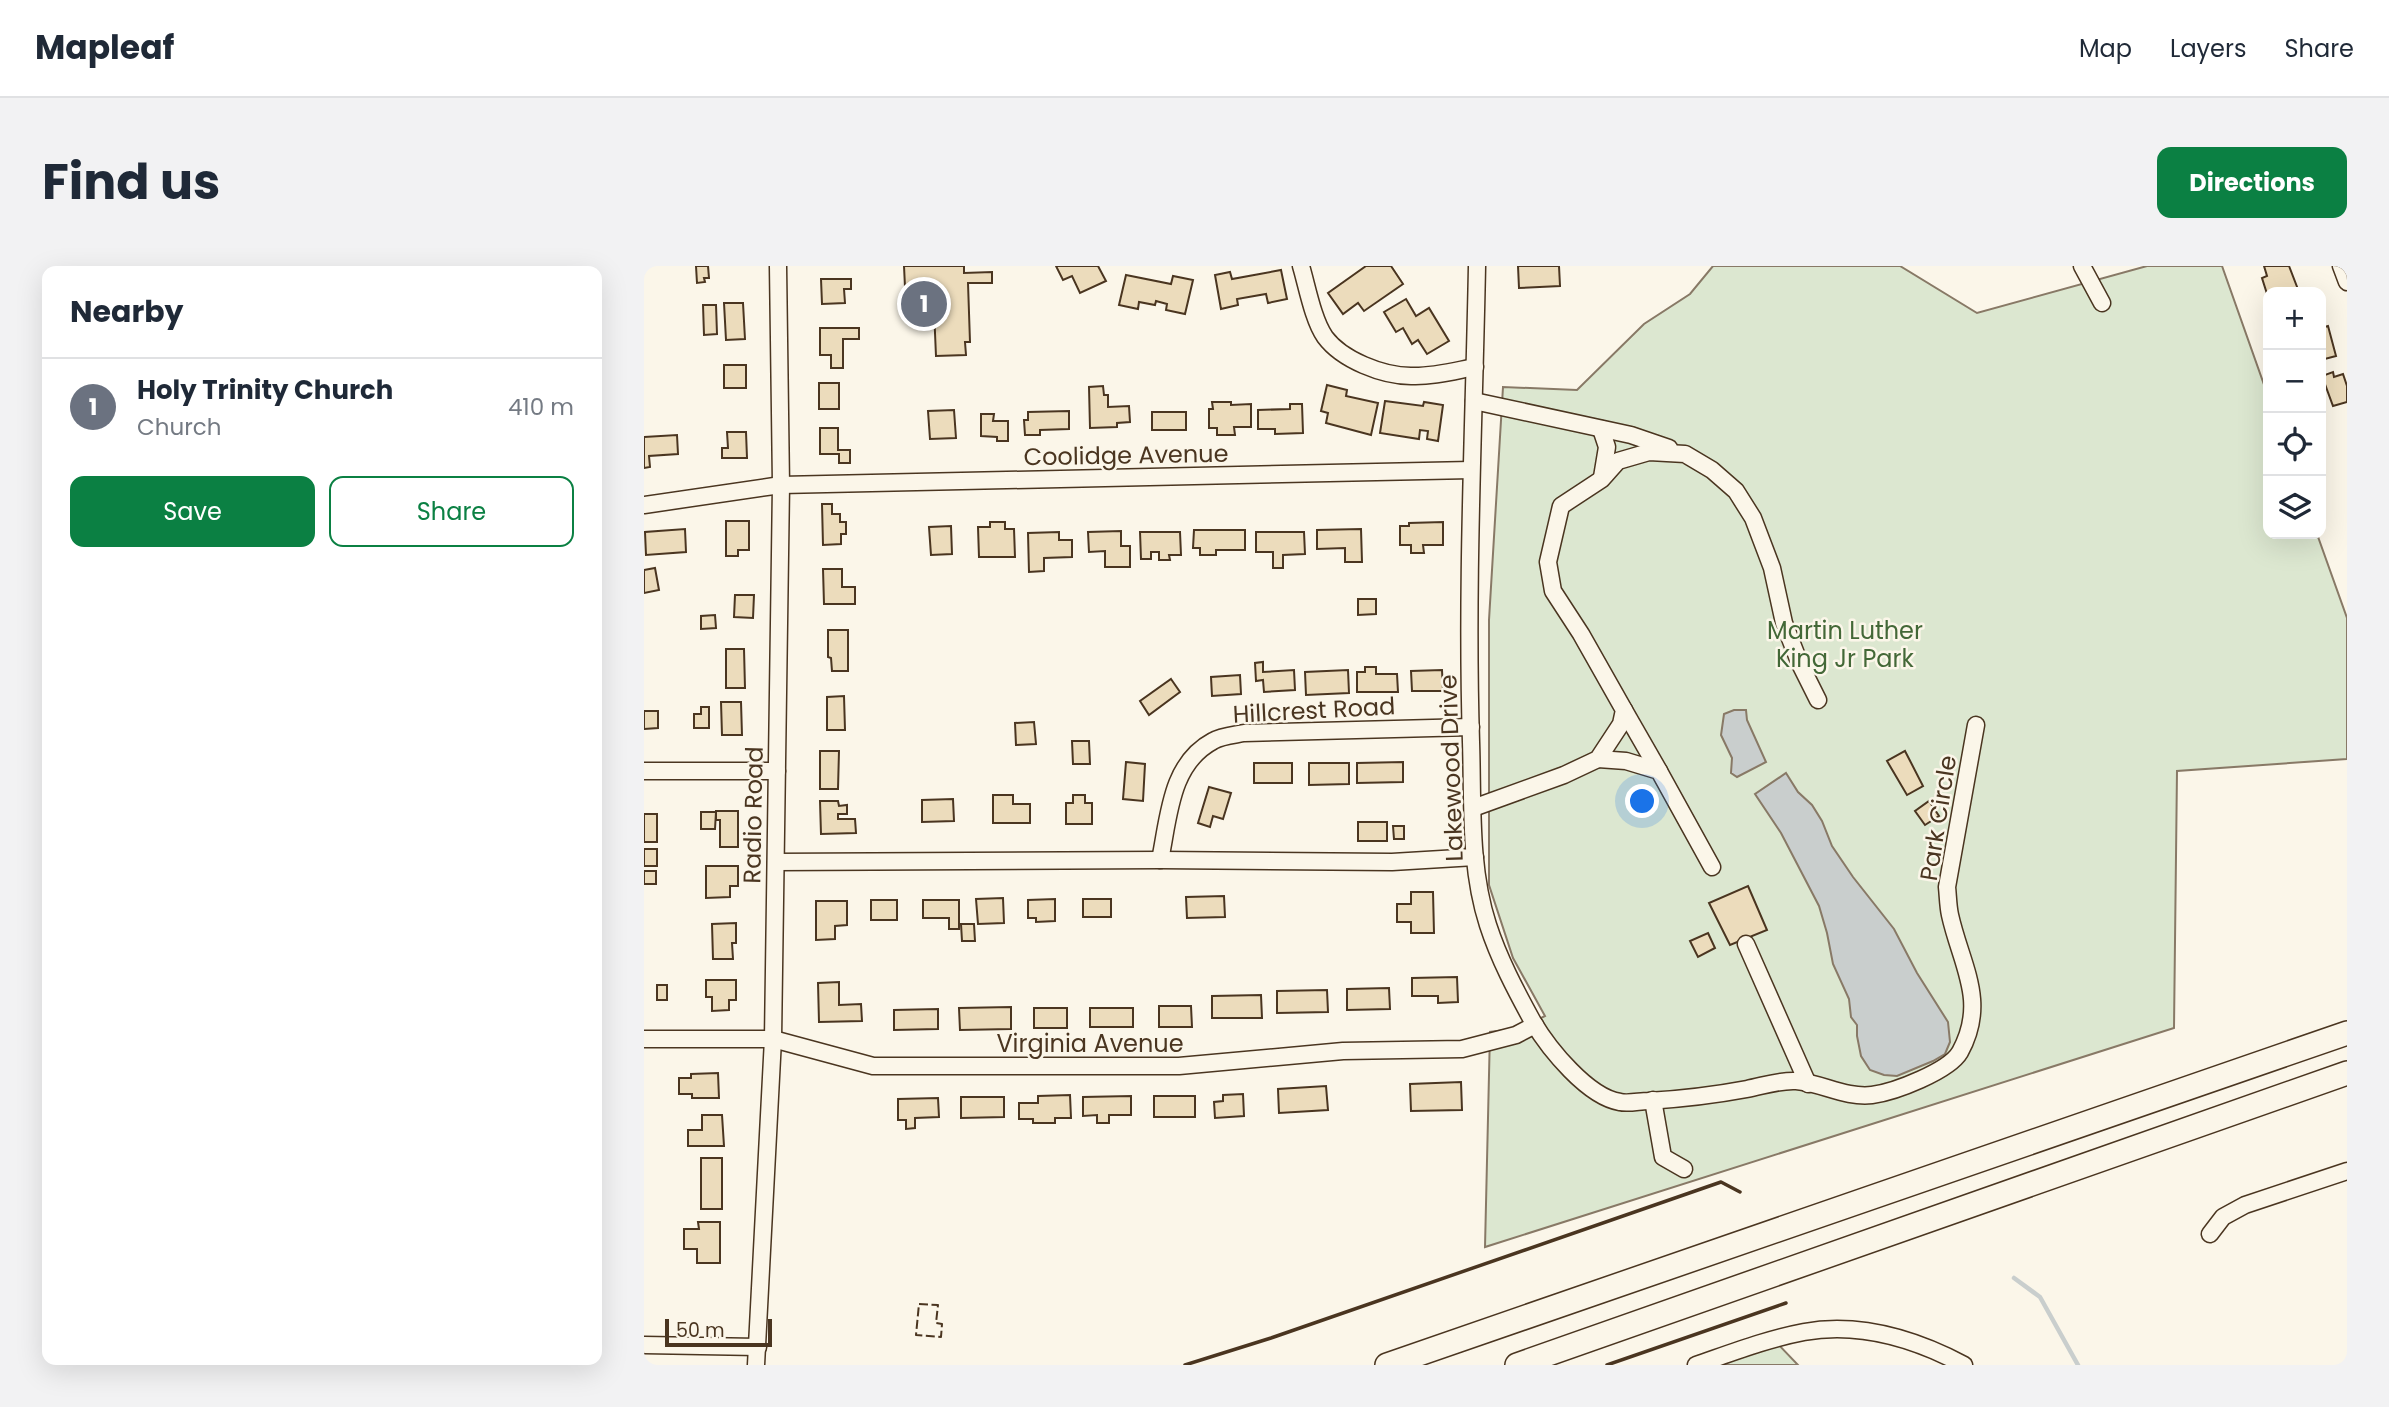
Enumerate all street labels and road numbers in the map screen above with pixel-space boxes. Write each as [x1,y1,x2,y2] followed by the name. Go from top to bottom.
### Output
[1023,437,1229,473] street label: Coolidge Avenue
[1431,674,1471,862] street label: Lakewood Drive
[1232,689,1396,731] street label: Hillcrest Road
[735,746,771,884] street label: Radio Road
[1912,753,1964,883] street label: Park Circle
[996,1027,1184,1060] street label: Virginia Avenue

